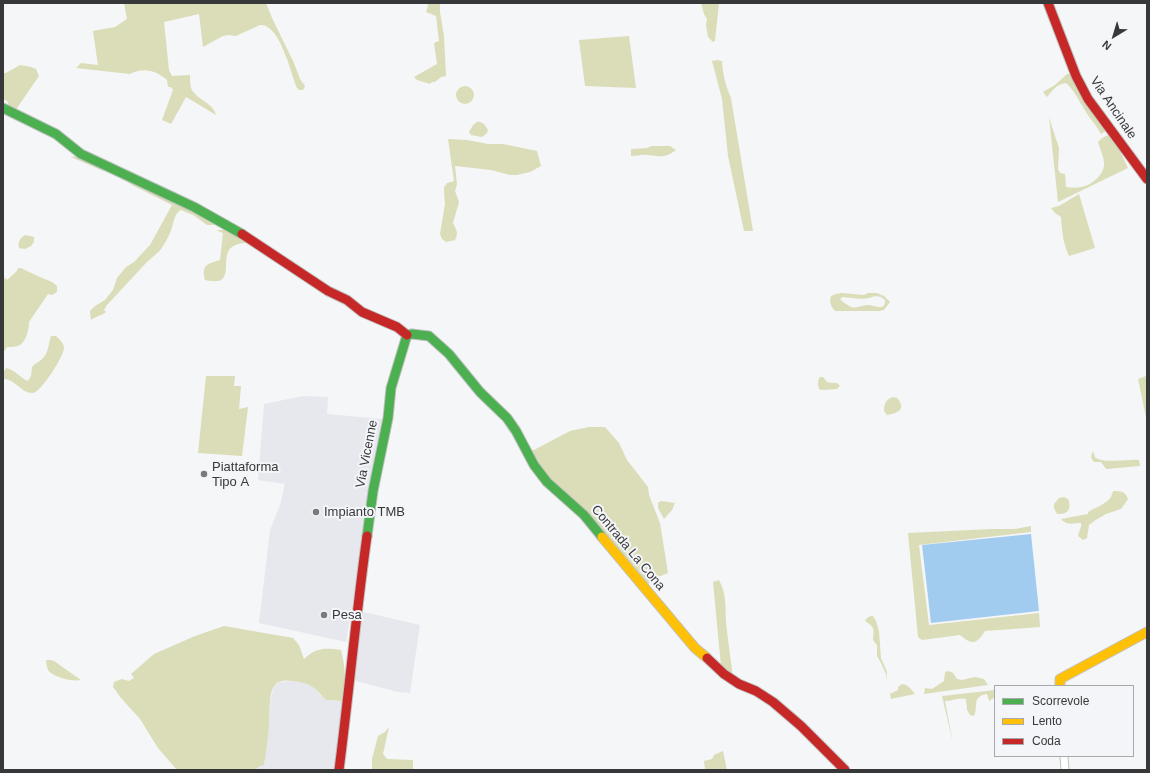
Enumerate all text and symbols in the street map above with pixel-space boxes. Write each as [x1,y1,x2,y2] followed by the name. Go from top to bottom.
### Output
[1094,16,1134,56] north arrow
[1100,38,1113,53] text: N
[1086,74,1140,142] street label: Via Ancinale
[353,419,381,489] street label: Via Vicenne
[212,459,278,490] place label: Piattaforma Tipo A
[199,469,209,479] marker: Piattaforma Tipo A
[588,502,668,594] street label: Contrada La Cona
[324,504,405,520] place label: Impianto TMB
[311,507,321,517] marker: Impianto TMB
[332,607,362,623] place label: Pesa
[319,610,329,620] marker: Pesa
[994,685,1134,757] legend
[1032,694,1089,708] text: Scorrevole
[1032,714,1062,728] text: Lento
[1032,734,1061,748] text: Coda

